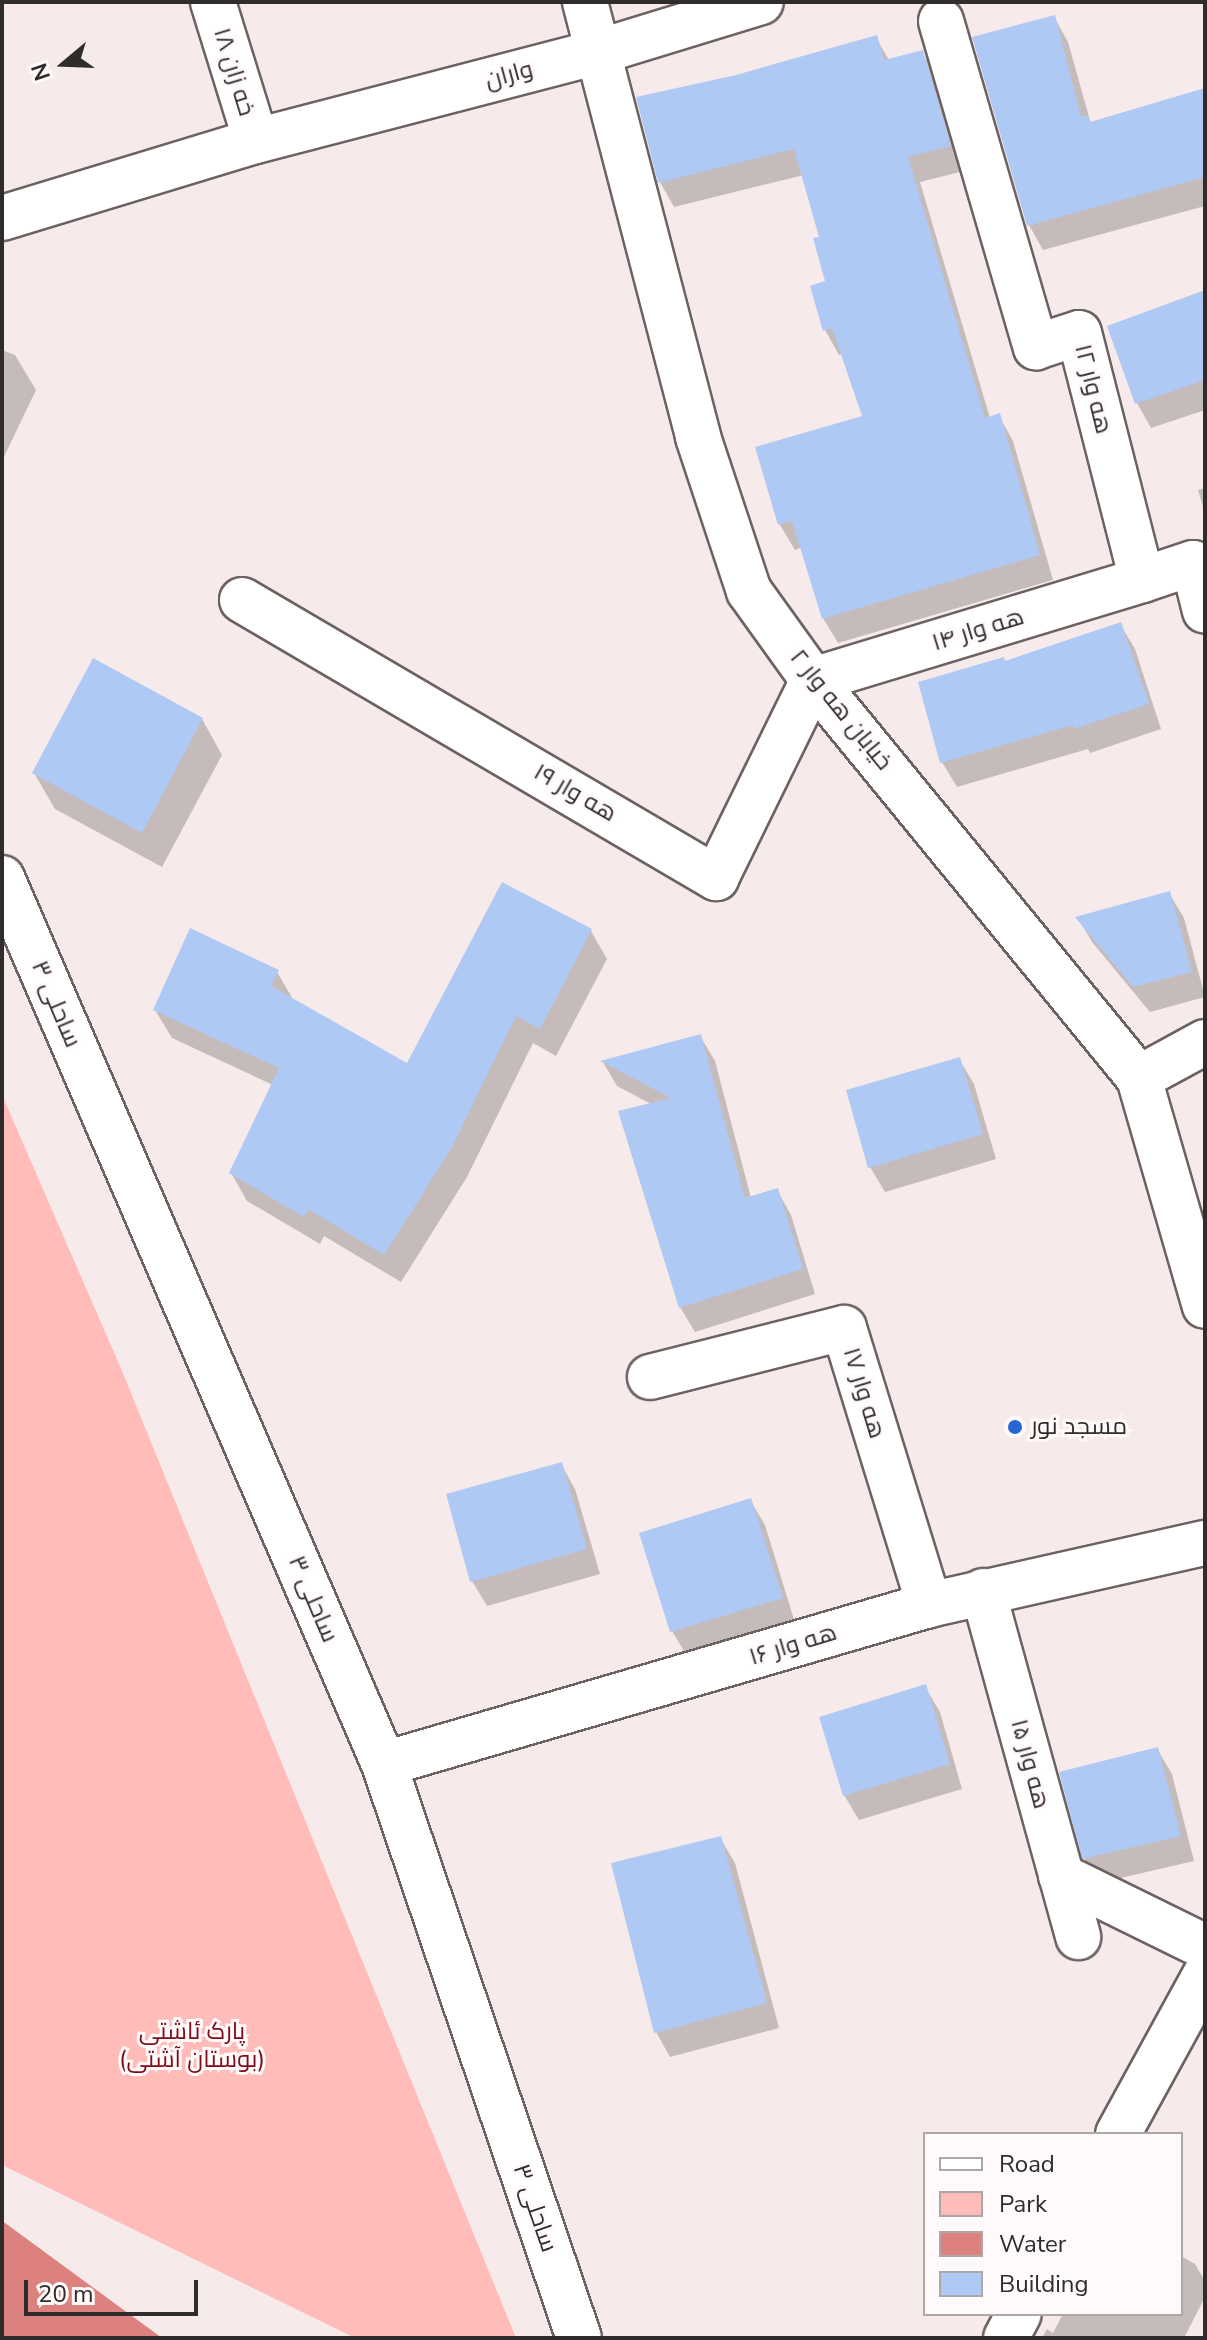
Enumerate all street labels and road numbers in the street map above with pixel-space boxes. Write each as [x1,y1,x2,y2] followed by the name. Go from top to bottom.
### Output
[207,24,261,120] street label: خه زان ۱۸
[482,55,536,95] street label: واران
[1068,341,1118,437] street label: هه وار ۱۲
[929,602,1027,658] street label: هه وار ۱۴
[784,644,898,776] street label: خیابان هه وار ۲
[528,758,622,828] street label: هه وار ۱۹
[25,956,87,1052] street label: ساحلی ۳
[837,1344,891,1442] street label: هه وار ۱۷
[282,1551,344,1647] street label: ساحلی ۳
[746,1618,840,1672] street label: هه وار ۱۶
[1004,1716,1056,1812] street label: هه وار ۱۵
[507,2160,563,2256] street label: ساحلی ۳

